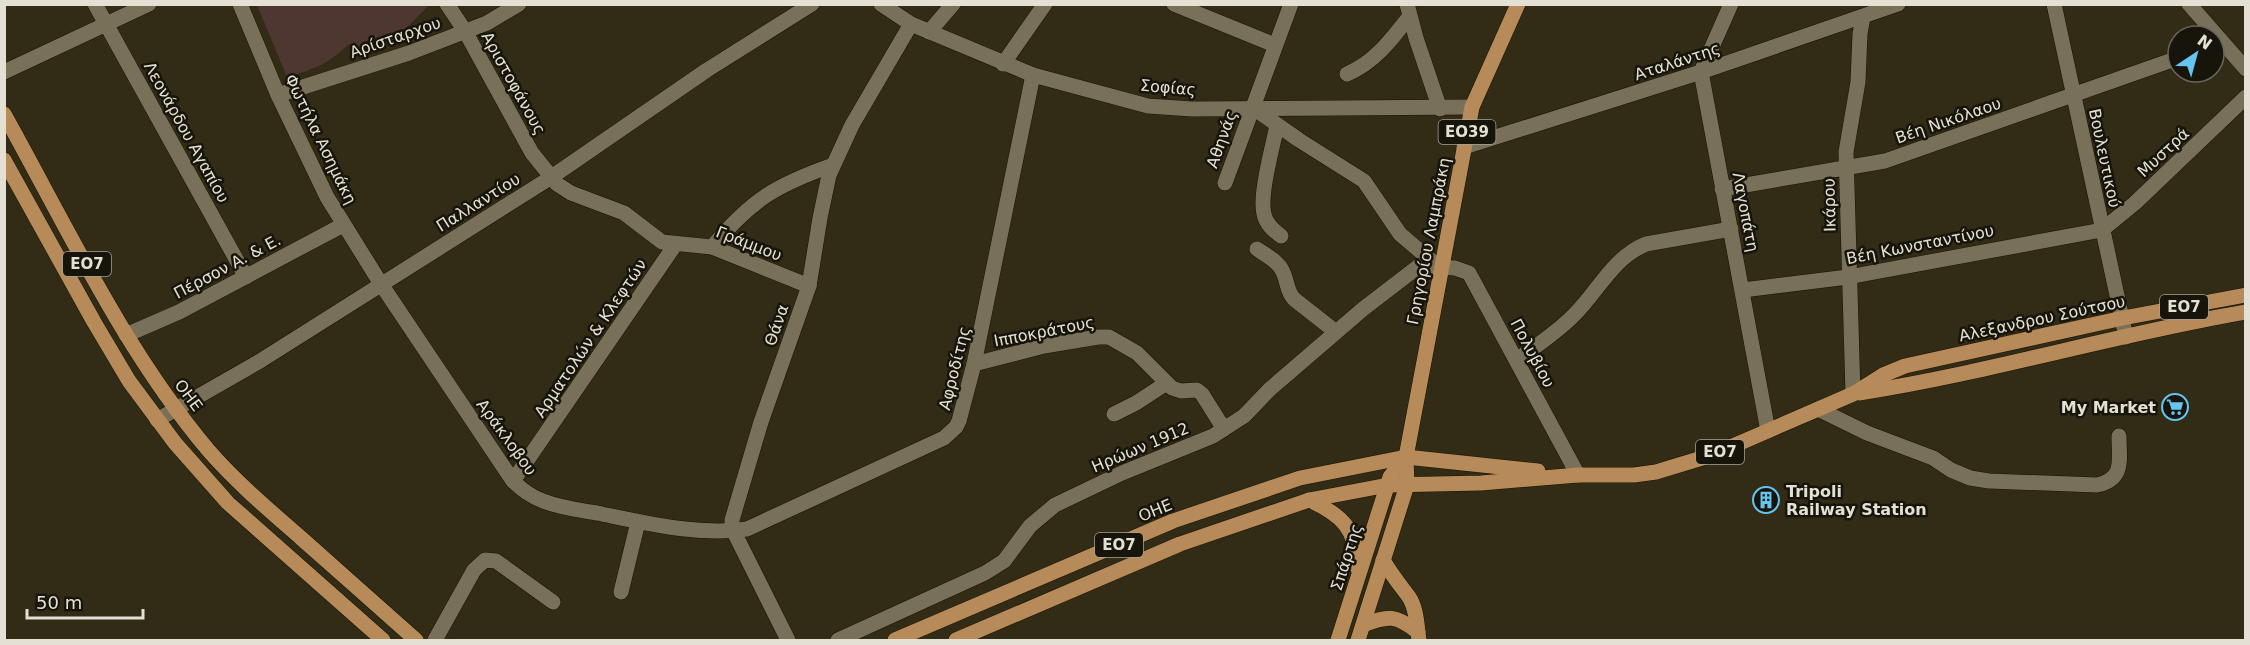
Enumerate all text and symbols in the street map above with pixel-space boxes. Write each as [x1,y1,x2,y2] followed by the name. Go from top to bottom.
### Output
[347,13,443,62] street label: Αρίσταρχου
[2166,24,2226,84] north arrow
[477,29,550,138] street label: Αριστοφάνους
[2194,31,2216,54] text: N
[1632,39,1723,84] street label: Αταλάντης
[140,59,233,206] street label: Λεονάρδου Αγαπίου
[281,71,360,207] street label: Φωτήλα Ασημάκη
[1139,76,1197,99] street label: Σοφίας
[1893,94,2004,147] street label: Βέη Νικόλαου
[2085,107,2124,209] street label: Βουλευτικού
[1202,108,1241,170] street label: Αθηνάς
[1438,120,1496,144] road number: ΕΟ39
[2134,124,2193,181] street label: Μυστρά
[1403,156,1454,326] street label: Γρηγορίου Λαμπράκη
[433,169,524,236] street label: Παλλαντίου
[1728,171,1763,254] street label: Λαγοπάτη
[1820,178,1839,232] street label: Ικάρου
[1845,221,1996,268] street label: Βέη Κωνσταντίνου
[713,222,784,265] street label: Γράμμου
[170,230,284,303] street label: Πέρσον Α. & Ε.
[63,252,111,276] road number: ΕΟ7
[530,255,651,421] street label: Αρματολών & Κλεφτών
[1957,292,2127,345] street label: Αλεξανδρου Σούτσου
[2160,295,2208,319] road number: ΕΟ7
[761,302,792,348] street label: Θάνα
[992,312,1096,351] street label: Ιπποκράτους
[1507,316,1559,391] street label: Πολυβίου
[935,324,974,412] street label: Αφροδίτης
[171,376,207,415] street label: ΟΗΕ
[2160,392,2190,422] supermarket icon: My Market
[473,395,541,479] street label: Αράκλοβου
[2061,398,2156,417] place label: My Market
[1089,418,1192,476] street label: Ηρώων 1912
[1696,440,1744,464] road number: ΕΟ7
[1786,482,1927,519] place label: Tripoli Railway Station
[1751,485,1781,515] building icon: Tripoli Railway Station
[1136,495,1175,526] street label: ΟΗΕ
[1327,521,1366,593] street label: Σπάρτης
[1095,533,1143,557] road number: ΕΟ7
[27,582,142,620] scale bar
[36,592,82,613] text: 50 m

